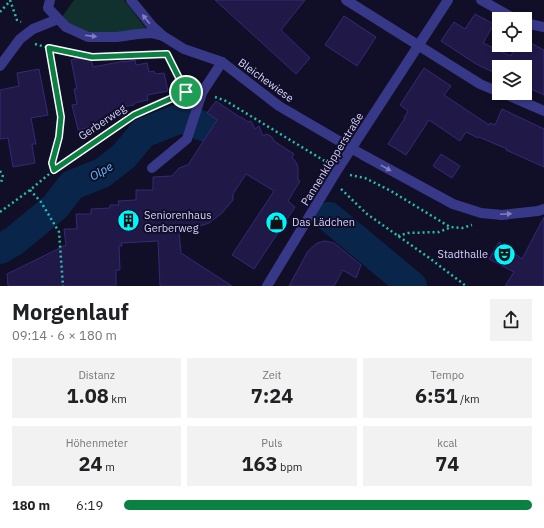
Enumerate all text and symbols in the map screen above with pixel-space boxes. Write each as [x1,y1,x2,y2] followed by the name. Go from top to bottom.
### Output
[492,12,532,100] map controls
[492,12,532,52] button: locate
[142,13,151,24] one-way arrow
[85,33,97,40] one-way arrow
[235,55,297,105] street label: Bleichewiese
[492,60,532,100] button: layers
[169,75,203,109] pin
[175,81,197,103] icon: arrive
[76,101,129,143] street label: Gerberweg
[298,110,366,208] street label: Pannenklöpperstraße
[87,158,115,184] water label: Olpe
[381,164,392,171] one-way arrow
[115,208,141,234] building icon: Seniorenhaus Gerberweg
[144,208,212,235] place label: Seniorenhaus Gerberweg
[263,209,289,235] shop icon: Das Lädchen
[500,211,512,218] one-way arrow
[292,215,355,229] place label: Das Lädchen
[491,241,517,267] theatre icon: Stadthalle
[438,247,488,261] place label: Stadthalle
[12,297,129,326] text: Morgenlauf
[490,299,532,341] button: share
[12,327,117,344] text: 09:14 · 6 × 180 m
[78,368,115,382] text: Distanz
[263,368,281,382] text: Zeit
[430,368,464,382] text: Tempo
[67,382,109,409] text: 1.08
[251,382,293,409] text: 7:24
[415,382,458,409] text: 6:51
[109,392,127,406] text: km
[458,392,480,406] text: /km
[66,436,128,450] text: Höhenmeter
[261,436,283,450] text: Puls
[437,436,457,450] text: kcal
[79,450,103,477] text: 24
[242,450,278,477] text: 163
[435,450,459,477] text: 74
[103,460,115,474] text: m
[278,460,302,474] text: bpm
[12,497,50,514] text: 180 m
[76,497,103,514] text: 6:19

